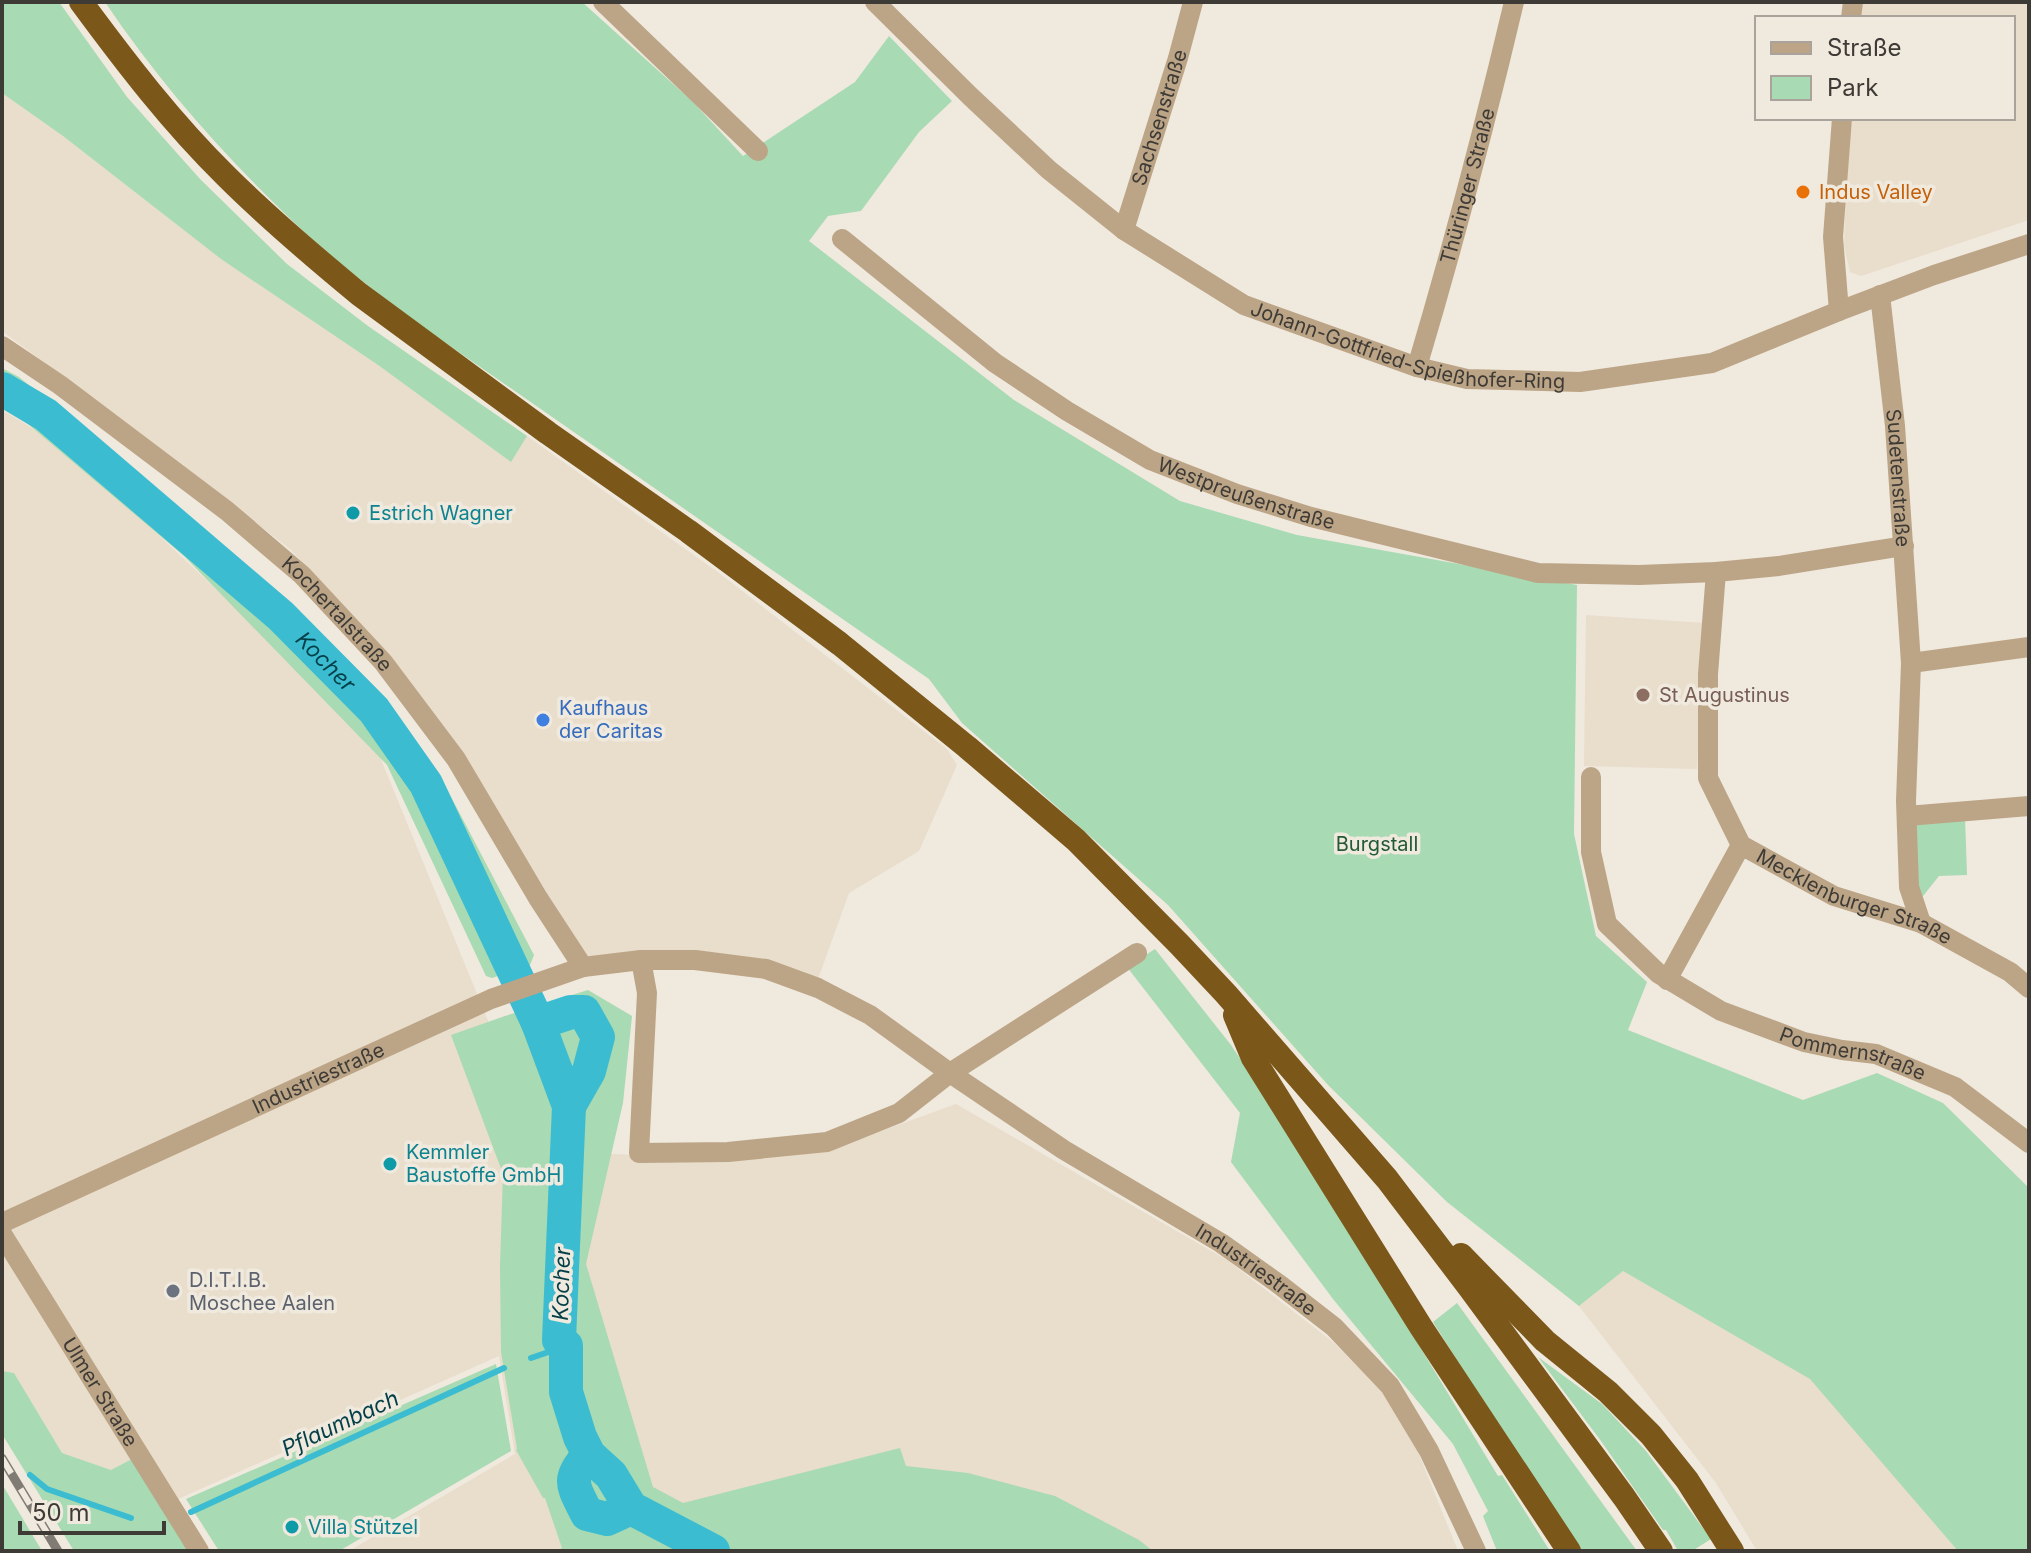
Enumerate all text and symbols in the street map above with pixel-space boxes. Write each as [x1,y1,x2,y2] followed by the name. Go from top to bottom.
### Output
[1755,16,2015,120] legend
[1827,33,1902,62] text: Straße
[1127,47,1192,188] street label: Sachsenstraße
[1827,73,1878,102] text: Park
[1435,105,1500,267] street label: Thüringer Straße
[1819,180,1933,204] place label: Indus Valley
[1794,183,1812,201] marker: Indus Valley
[1247,296,1565,394] street label: Johann-Gottfried-Spießhofer-Ring
[1881,408,1915,548] street label: Sudetenstraße
[1154,452,1337,534] street label: Westpreußenstraße
[369,501,513,525] place label: Estrich Wagner
[344,504,362,522] marker: Estrich Wagner
[275,554,397,678] street label: Kochertalstraße
[288,627,360,697] water label: Kocher
[1659,683,1790,707] place label: St Augustinus
[1634,686,1652,704] marker: St Augustinus
[559,696,663,743] place label: Kaufhaus der Caritas
[534,711,552,729] marker: Kaufhaus der Caritas
[1336,832,1418,856] park label: Burgstall
[1752,844,1956,950] street label: Mecklenburger Straße
[1776,1022,1929,1085] street label: Pommernstraße
[249,1037,388,1119] street label: Industriestraße
[406,1140,561,1187] place label: Kemmler Baustoffe GmbH
[381,1155,399,1173] marker: Kemmler Baustoffe GmbH
[1191,1219,1321,1321] street label: Industriestraße
[547,1246,575,1321] water label: Kocher
[189,1268,335,1315] place label: D.I.T.I.B. Moschee Aalen
[164,1282,182,1300] marker: D.I.T.I.B. Moschee Aalen
[57,1333,143,1451] street label: Ulmer Straße
[277,1385,403,1461] water label: Pflaumbach
[20,1485,164,1535] scale bar
[32,1498,90,1527] text: 50 m
[308,1515,418,1539] place label: Villa Stützel
[283,1518,301,1536] marker: Villa Stützel

